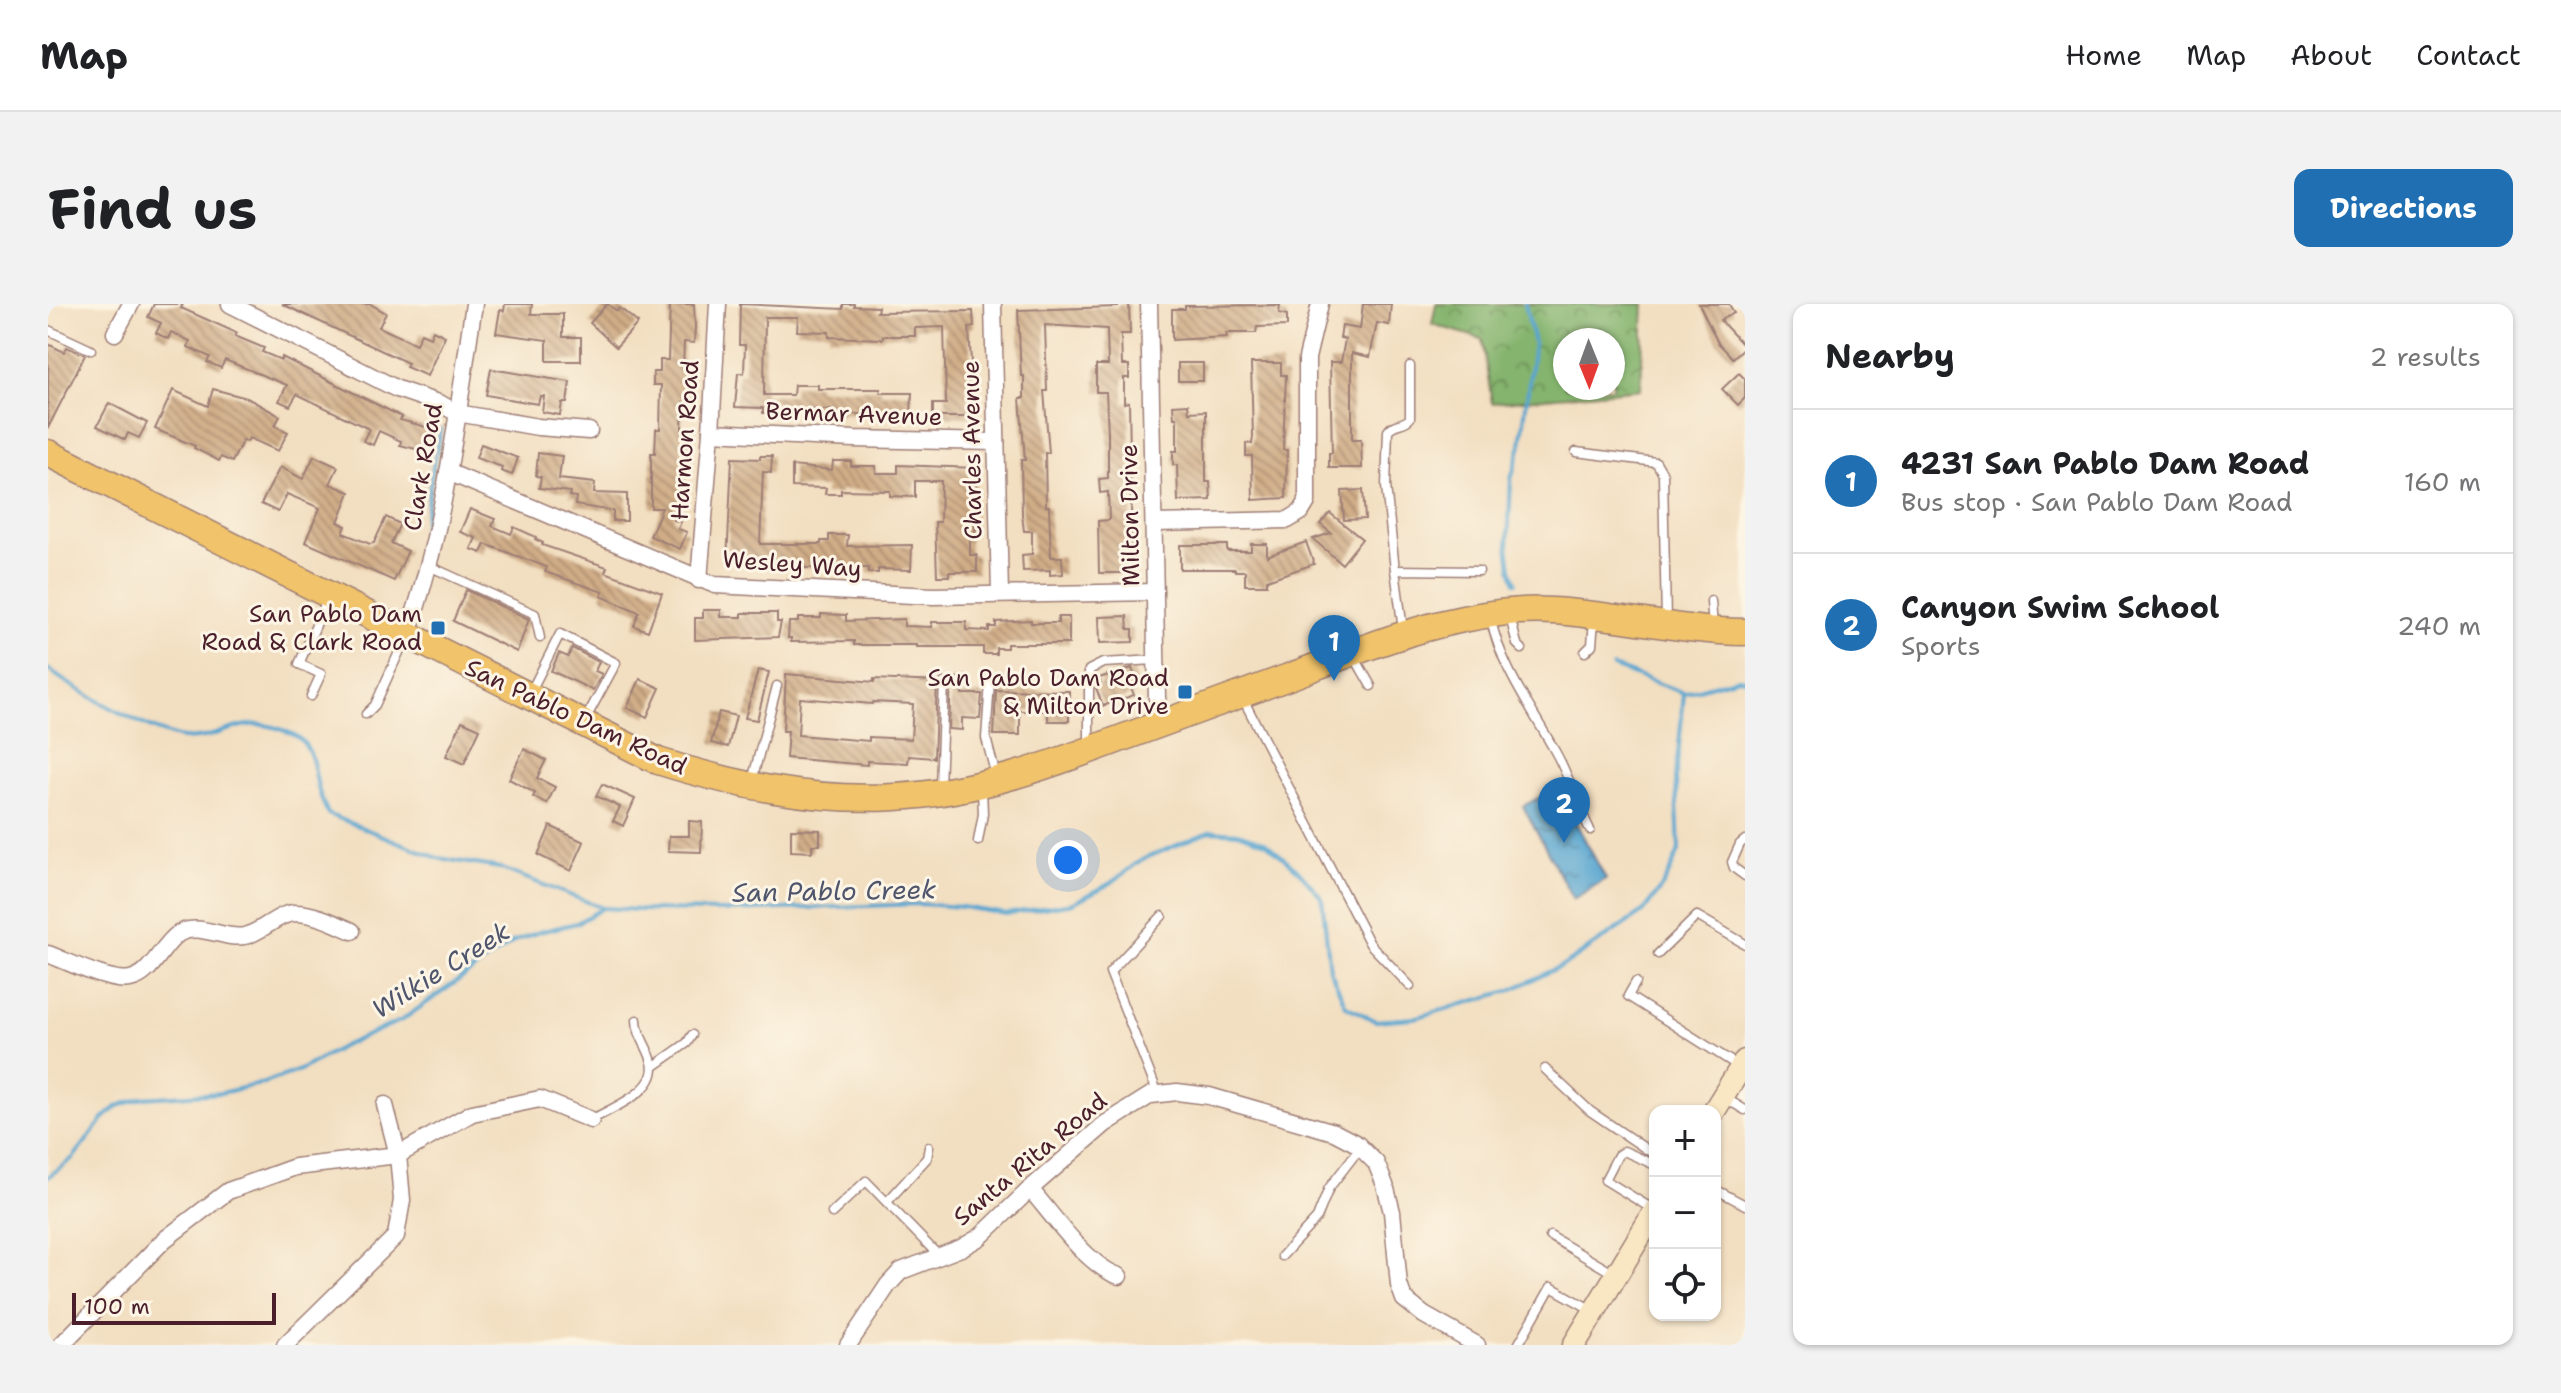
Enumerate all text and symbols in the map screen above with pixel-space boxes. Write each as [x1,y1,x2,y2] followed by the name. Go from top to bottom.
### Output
[40,30,128,81] text: Map
[2065,36,2142,74] text: Home
[2186,36,2246,74] text: Map
[2290,36,2372,74] text: About
[2416,36,2521,74] text: Contact
[2294,169,2513,247] button: Directions
[48,171,257,246] text: Find us
[1553,328,1625,400] north arrow
[1825,333,1955,379] text: Nearby
[2369,339,2481,374] text: 2 results
[663,359,707,521] street label: Harmon Road
[954,360,990,540] street label: Charles Avenue
[765,395,943,433] street label: Bermar Avenue
[396,401,450,533] street label: Clark Road
[1113,443,1147,587] street label: Milton Drive
[1901,443,2309,484] text: 4231 San Pablo Dam Road
[1845,464,1857,499] text: 1
[2404,464,2481,499] text: 160 m
[1901,484,2293,519] text: Bus stop · San Pablo Dam Road
[721,543,863,585] street label: Wesley Way
[1901,587,2220,628] text: Canyon Swim School
[201,598,422,658] place label: San Pablo Dam Road & Clark Road
[1842,608,1860,643] text: 2
[2397,608,2481,643] text: 240 m
[1308,615,1360,681] pin: 1
[429,619,447,637] marker: San Pablo Dam Road & Clark Road
[1901,628,1981,663] text: Sports
[460,651,692,783] street label: San Pablo Dam Road
[928,662,1169,722] place label: San Pablo Dam Road & Milton Drive
[1176,683,1194,701] marker: San Pablo Dam Road & Milton Drive
[1538,777,1590,843] pin: 2
[1048,840,1088,880] your location
[732,871,937,910] water label: San Pablo Creek
[365,913,517,1026] water label: Wilkie Creek
[946,1085,1114,1233] street label: Santa Rita Road
[1649,1105,1721,1321] map controls
[1649,1105,1721,1177] button: +
[1649,1177,1721,1249] button: −
[1649,1249,1721,1321] button: locate
[72,1289,276,1325] scale bar
[84,1292,150,1321] text: 100 m

